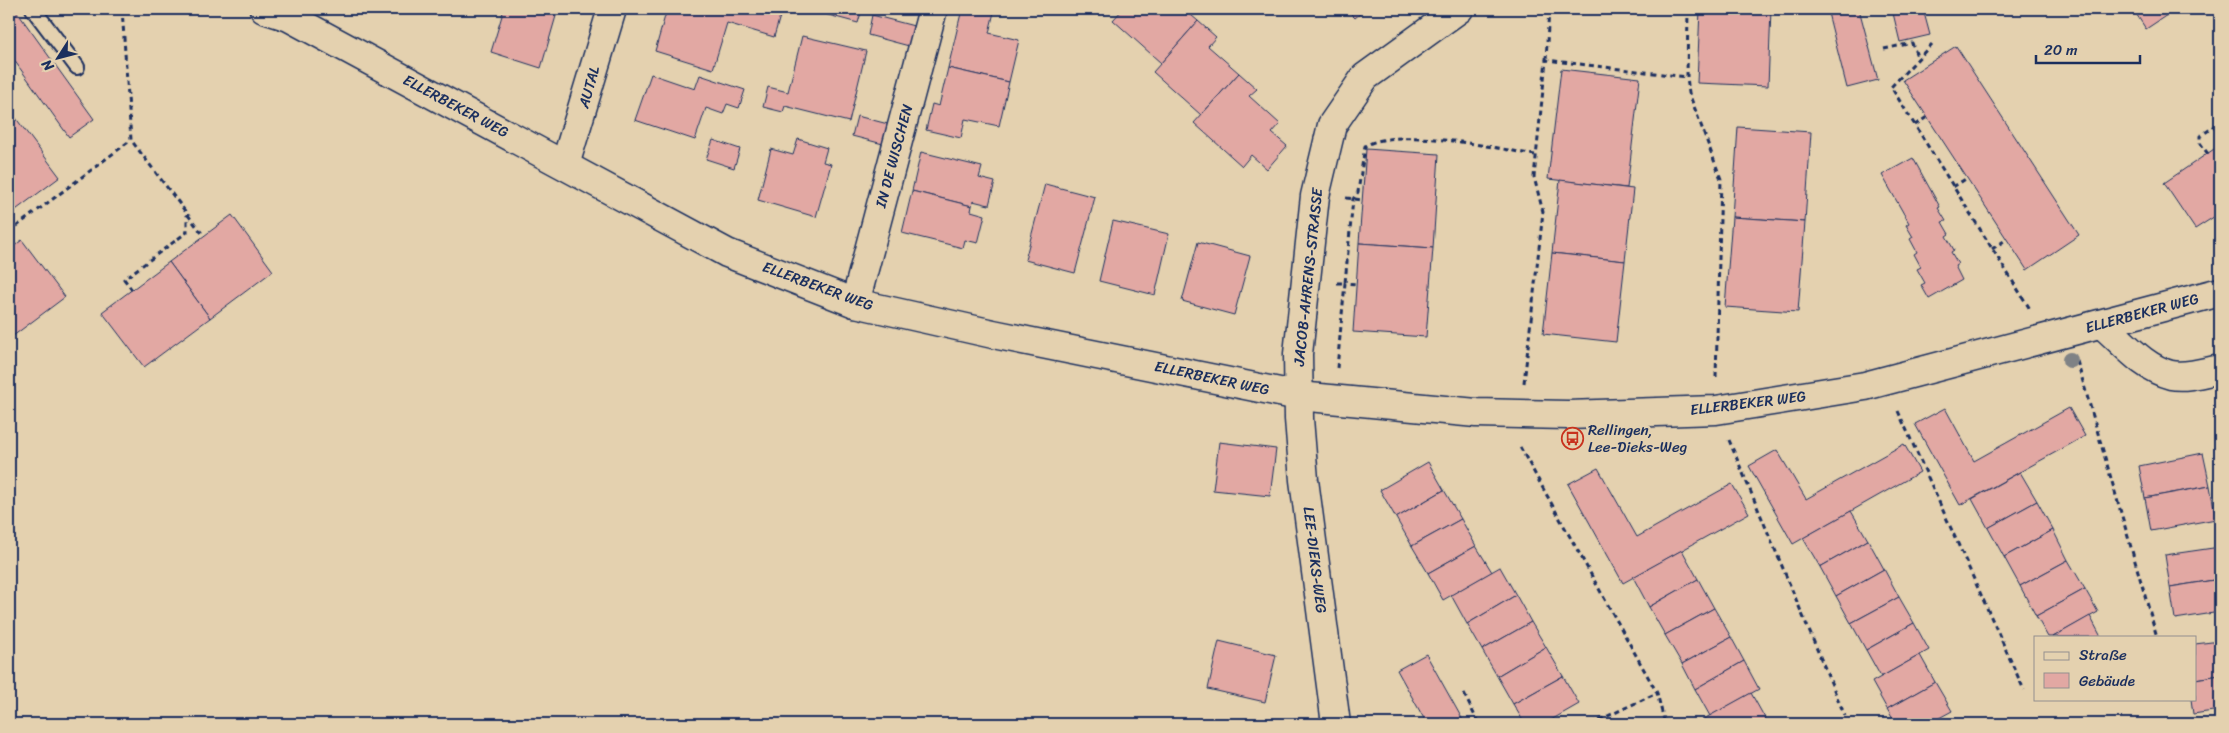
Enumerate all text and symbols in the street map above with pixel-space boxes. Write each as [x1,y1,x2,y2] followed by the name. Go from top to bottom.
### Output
[32,32,82,82] north arrow
[2036,32,2140,64] scale bar
[2044,37,2078,63] text: 20 m
[35,54,61,77] text: N
[570,63,607,112] street label: AUTAL
[398,67,514,145] street label: ELLERBEKER WEG
[867,101,920,212] street label: IN DE WISCHEN
[1286,185,1330,368] street label: JACOB-AHRENS-STRASSE
[759,254,877,318] street label: ELLERBEKER WEG
[2082,285,2202,341] street label: ELLERBEKER WEG
[1152,353,1272,403] street label: ELLERBEKER WEG
[1688,383,1808,423] street label: ELLERBEKER WEG
[1588,417,1687,460] place label: Rellingen, Lee-Dieks-Weg
[1560,427,1584,451] bus stop icon: Rellingen, Lee-Dieks-Weg
[1296,505,1334,615] street label: LEE-DIEKS-WEG
[2034,636,2196,700] legend
[2079,642,2127,668] text: Straße
[2079,668,2135,694] text: Gebäude

